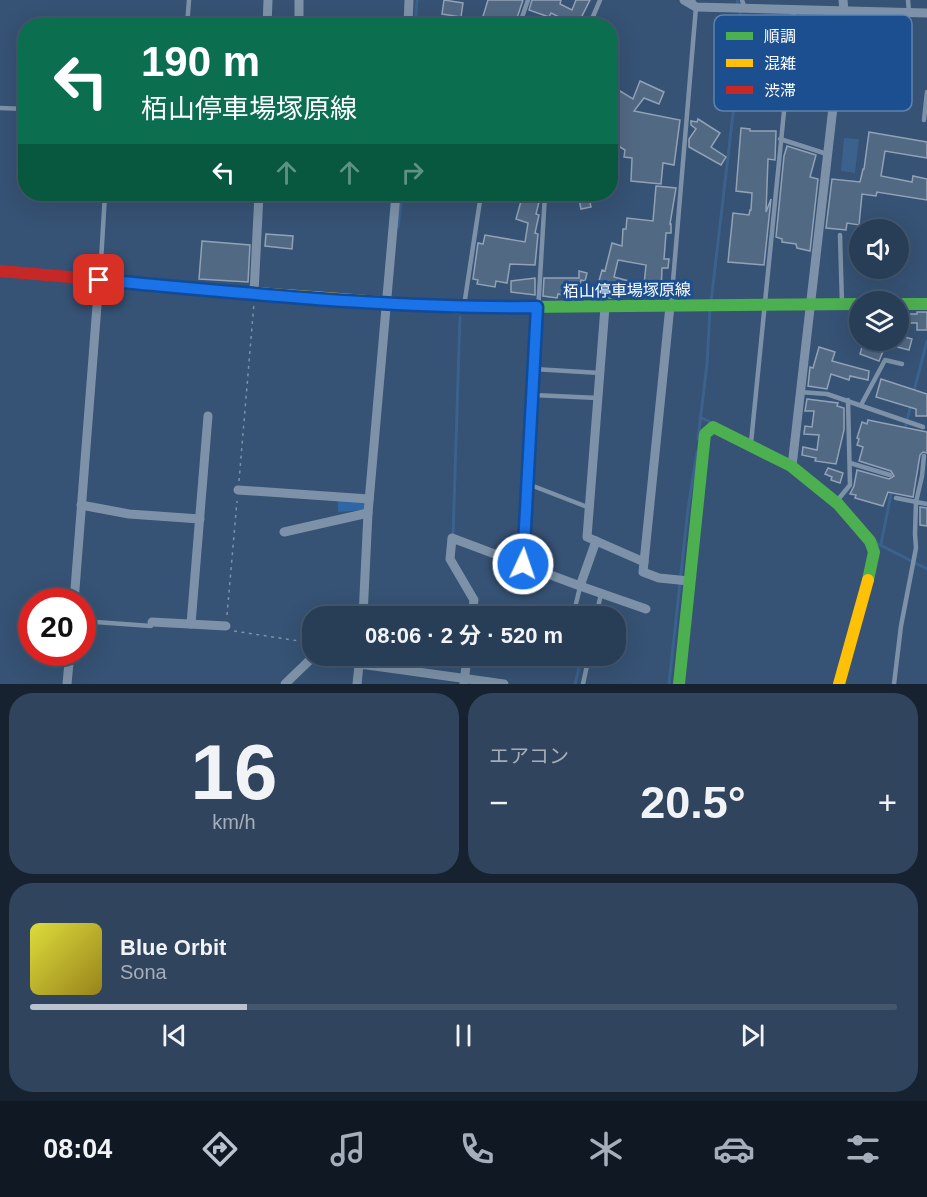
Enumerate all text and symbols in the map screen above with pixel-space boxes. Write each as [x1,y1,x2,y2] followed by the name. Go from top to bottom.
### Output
[714,15,912,111] legend
[764,28,796,45] text: 順調
[141,38,260,85] text: 190 m
[42,42,120,120] icon: left
[764,55,796,72] text: 混雑
[764,82,796,99] text: 渋滞
[141,94,357,124] text: 栢山停車場塚原線
[207,156,240,189] icon: left
[270,156,303,189] icon: ahead
[333,156,366,189] icon: ahead
[396,156,429,189] icon: right
[849,219,909,351] map controls
[849,219,909,279] button: sound
[73,254,124,305] pin
[82,263,115,296] icon: arrive
[563,281,691,300] street label: 栢山停車場塚原線
[849,291,909,351] button: layers
[491,532,555,596] position arrow
[18,588,96,666] speed limit sign: 20
[365,623,563,648] text: 08:06 · 2 分 · 520 m
[191,728,277,816] text: 16
[489,745,569,767] text: エアコン
[640,777,746,828] text: 20.5°
[489,784,508,821] text: −
[878,784,897,821] text: +
[212,811,256,833] text: km/h
[120,935,226,960] text: Blue Orbit
[120,961,167,983] text: Sona
[158,1019,191,1052] icon: previous
[447,1019,480,1052] icon: pause
[736,1019,769,1052] icon: next
[199,1128,241,1170] icon: directions
[327,1128,369,1170] icon: music
[456,1128,498,1170] icon: phone
[585,1128,627,1170] icon: climate
[713,1128,755,1170] icon: car
[842,1128,884,1170] icon: filters
[43,1134,112,1164] text: 08:04

